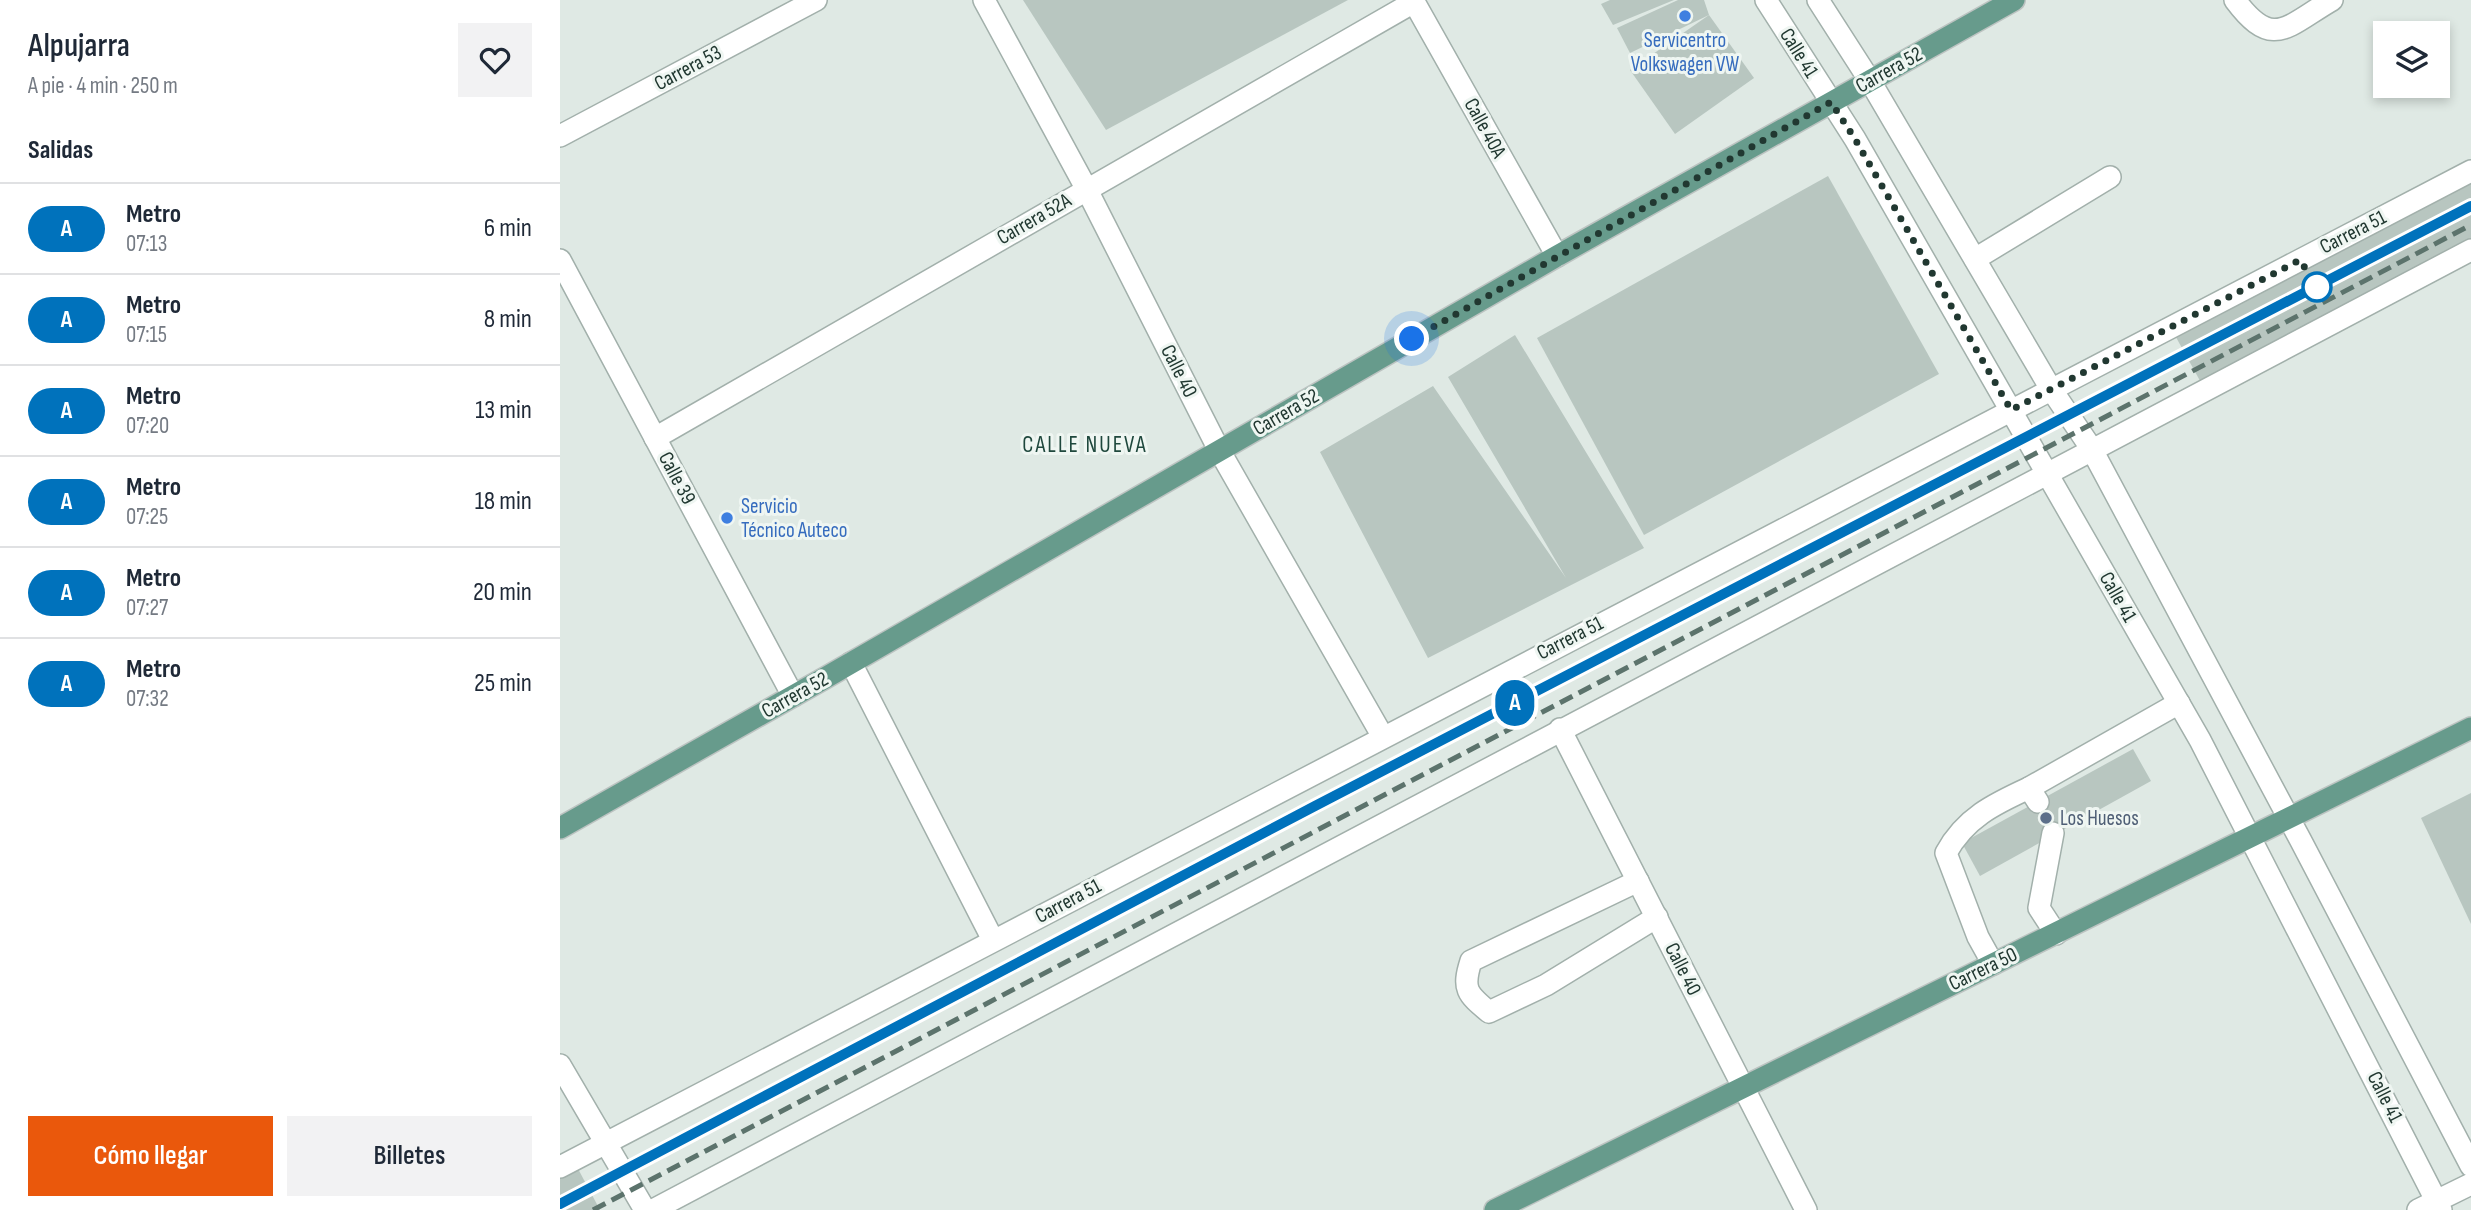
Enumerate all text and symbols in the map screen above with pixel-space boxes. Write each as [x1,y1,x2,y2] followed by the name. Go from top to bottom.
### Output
[1677,8,1693,24] marker: Servicentro Volkswagen VW
[2373,21,2450,98] map controls
[2373,21,2450,98] button: layers
[458,23,532,97] button: heart
[1774,24,1824,83] street label: Calle 41
[28,26,130,66] text: Alpujarra
[1631,28,1740,77] place label: Servicentro Volkswagen VW
[650,40,726,96] street label: Carrera 53
[1851,42,1927,98] street label: Carrera 52
[28,72,178,100] text: A pie · 4 min · 250 m
[1458,94,1512,163] street label: Calle 40A
[28,135,93,166] text: Salidas
[993,187,1076,250] street label: Carrera 52A
[126,199,181,230] text: Metro
[2316,204,2391,259] street label: Carrera 51
[484,213,532,244] text: 6 min
[61,214,72,243] text: A
[126,230,167,258] text: 07:13
[2302,272,2332,302] unlabelled marker
[126,290,181,321] text: Metro
[484,304,532,335] text: 8 min
[61,305,72,334] text: A
[126,321,167,349] text: 07:15
[1394,321,1429,356] your location
[1155,341,1203,401] street label: Calle 40
[126,381,181,412] text: Metro
[1248,383,1324,441] street label: Carrera 52
[475,395,532,426] text: 13 min
[61,396,72,425] text: A
[126,412,169,440] text: 07:20
[1022,431,1148,459] district label: CALLE NUEVA
[653,448,701,508] street label: Calle 39
[126,472,181,503] text: Metro
[475,486,532,517] text: 18 min
[61,487,72,516] text: A
[741,494,848,543] place label: Servicio Técnico Auteco
[126,503,168,531] text: 07:25
[719,510,735,526] marker: Servicio Técnico Auteco
[126,563,181,594] text: Metro
[2094,567,2143,627] street label: Calle 41
[473,577,532,608] text: 20 min
[61,578,72,607] text: A
[126,594,168,622] text: 07:27
[1533,610,1608,665] street label: Carrera 51
[126,654,181,685] text: Metro
[757,667,833,723] street label: Carrera 52
[474,668,532,699] text: 25 min
[61,669,72,698] text: A
[1492,680,1538,726] line badge: A
[126,685,169,713] text: 07:32
[1509,688,1521,717] text: A
[2060,806,2139,831] place label: Los Huesos
[2038,810,2054,826] marker: Los Huesos
[1031,873,1106,929] street label: Carrera 51
[1659,939,1707,999] street label: Calle 40
[1945,942,2021,996] street label: Carrera 50
[2362,1067,2409,1127] street label: Calle 41
[28,1116,273,1196] button: Cómo llegar
[287,1116,532,1196] button: Billetes

